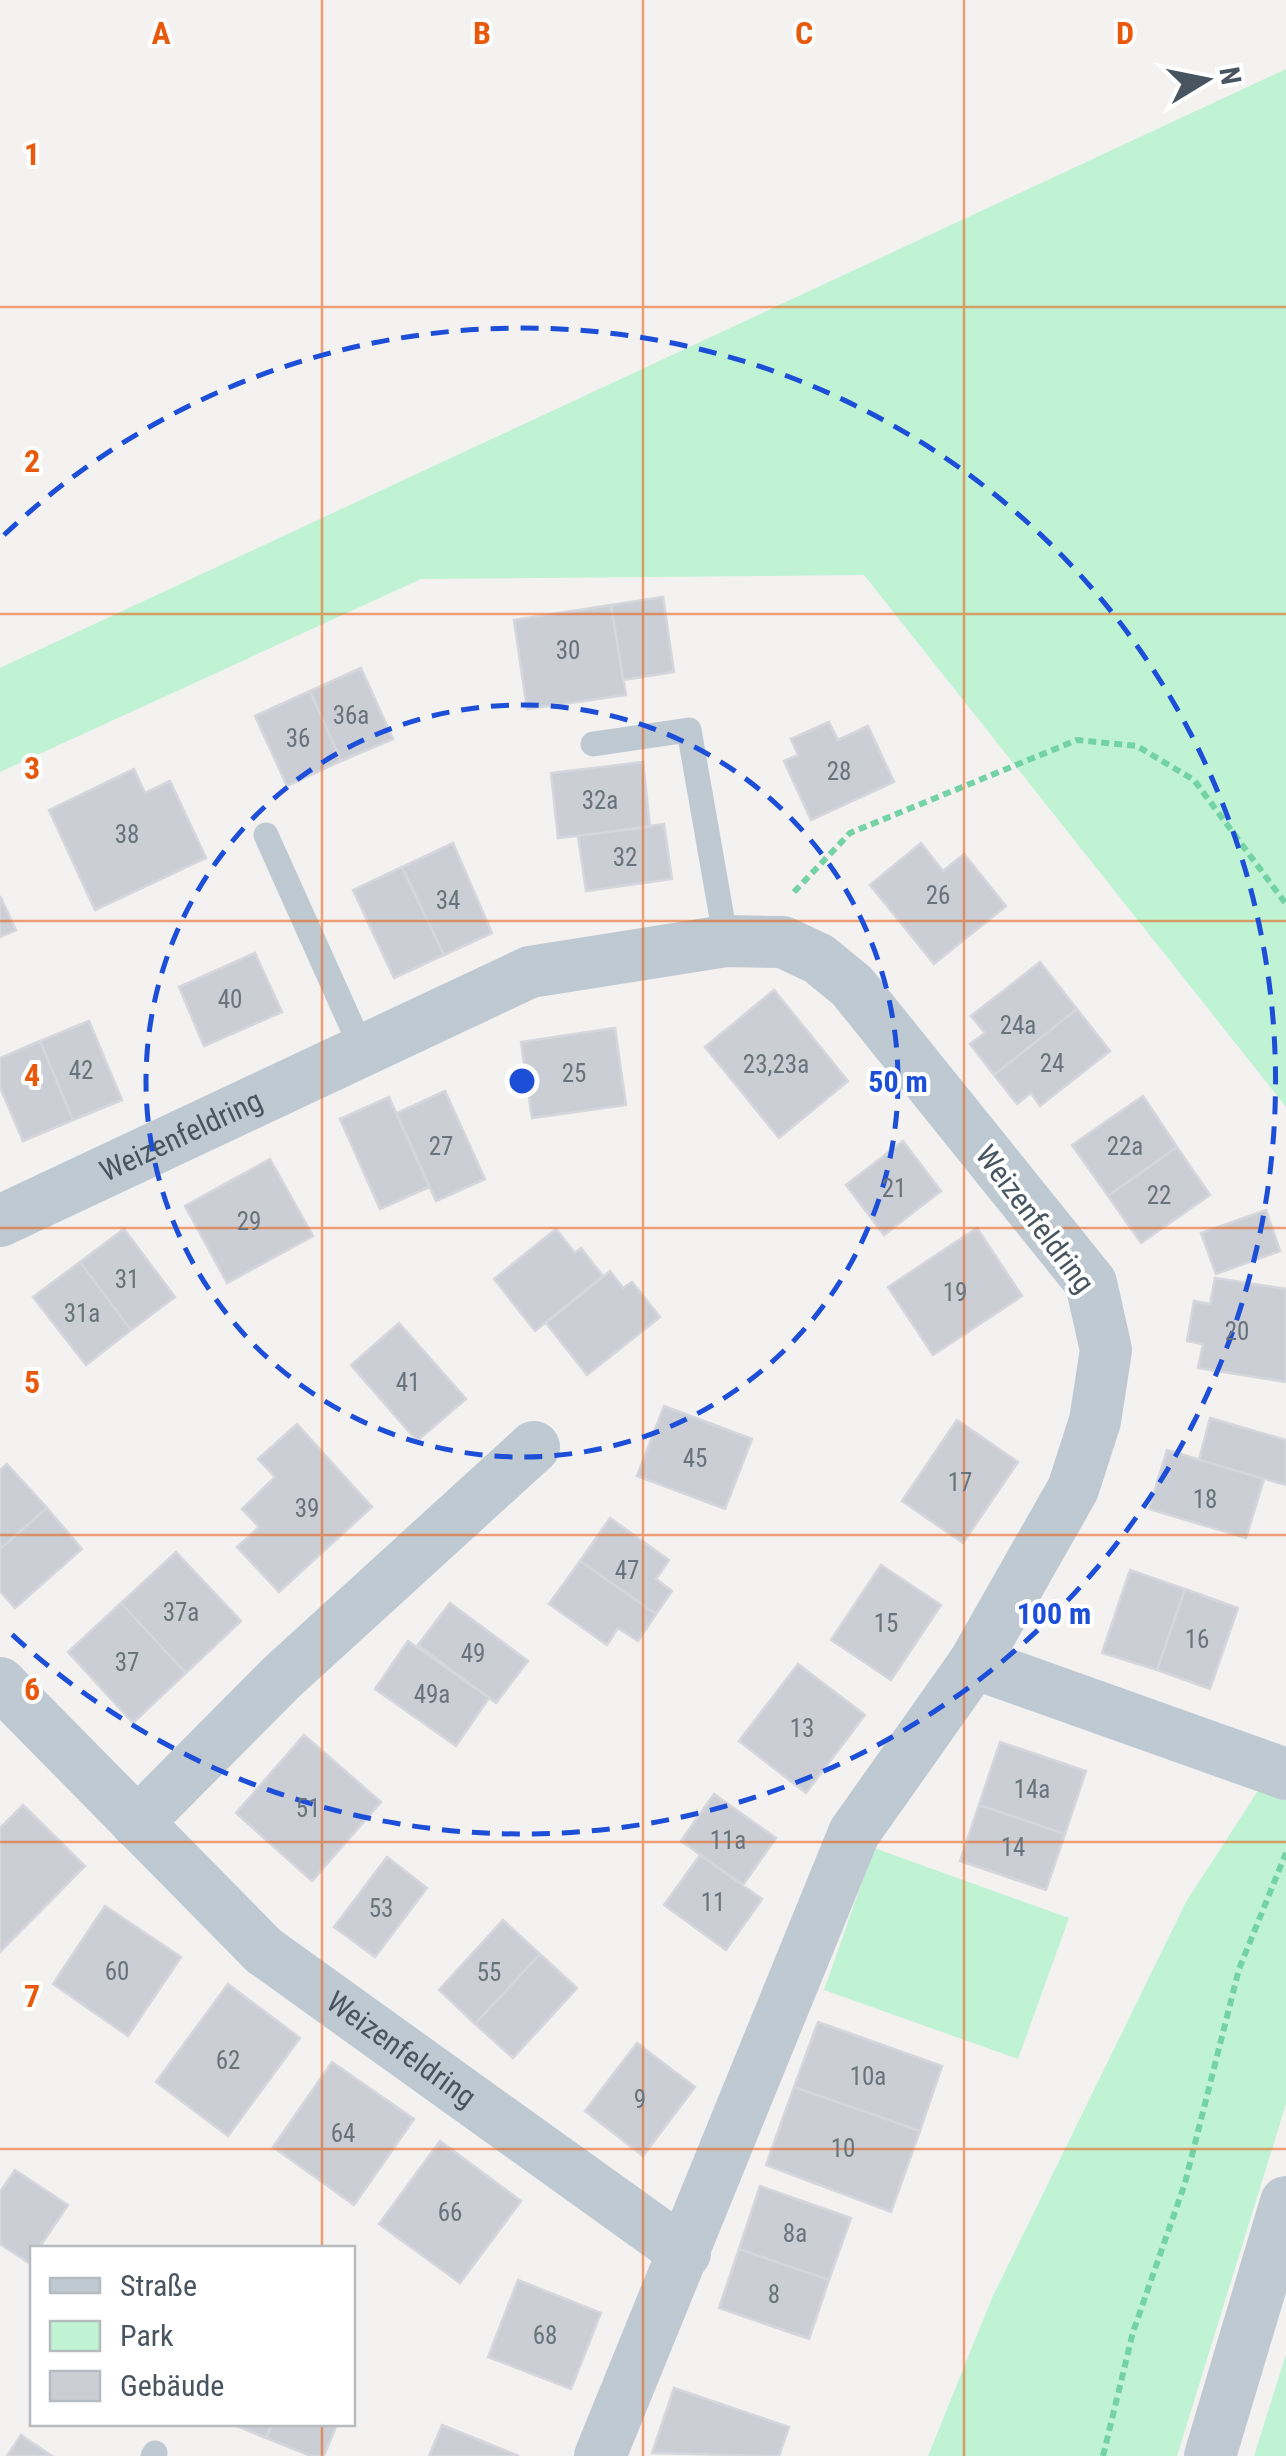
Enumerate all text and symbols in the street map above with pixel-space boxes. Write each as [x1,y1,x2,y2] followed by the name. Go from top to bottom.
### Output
[151,14,171,52] text: A
[473,14,491,52] text: B
[795,14,813,52] text: C
[1116,14,1134,52] text: D
[1156,30,1256,130] north arrow
[1212,64,1248,87] text: N
[24,135,40,173] text: 1
[24,442,40,480] text: 2
[556,636,580,665] house number: 30
[333,701,369,730] house number: 36a
[286,724,310,753] house number: 36
[24,749,40,787] text: 3
[827,757,851,786] house number: 28
[582,786,618,815] house number: 32a
[115,820,139,849] house number: 38
[613,843,637,872] house number: 32
[926,881,950,910] house number: 26
[436,886,460,915] house number: 34
[218,985,242,1014] house number: 40
[1000,1011,1036,1040] house number: 24a
[1040,1049,1064,1078] house number: 24
[743,1050,809,1079] house number: 23,23a
[24,1056,40,1094] text: 4
[69,1056,93,1085] house number: 42
[562,1059,586,1088] house number: 25
[504,1063,540,1099] centre of rings
[868,1064,928,1099] text: 50 m
[94,1082,268,1189] street label: Weizenfeldring
[429,1132,453,1161] house number: 27
[1107,1132,1143,1161] house number: 22a
[969,1138,1102,1299] street label: Weizenfeldring
[882,1174,906,1203] house number: 21
[1147,1181,1171,1210] house number: 22
[237,1207,261,1236] house number: 29
[115,1265,139,1294] house number: 31
[943,1278,967,1307] house number: 19
[64,1299,100,1328] house number: 31a
[1225,1317,1249,1346] house number: 20
[24,1363,40,1401] text: 5
[396,1368,420,1397] house number: 41
[683,1444,707,1473] house number: 45
[948,1468,972,1497] house number: 17
[1193,1485,1217,1514] house number: 18
[295,1494,319,1523] house number: 39
[615,1556,639,1585] house number: 47
[1017,1596,1091,1631] text: 100 m
[163,1598,199,1627] house number: 37a
[874,1609,898,1638] house number: 15
[1185,1625,1209,1654] house number: 16
[461,1639,485,1668] house number: 49
[115,1648,139,1677] house number: 37
[24,1670,40,1708] text: 6
[414,1680,450,1709] house number: 49a
[790,1714,814,1743] house number: 13
[1014,1775,1050,1804] house number: 14a
[296,1794,320,1823] house number: 51
[710,1826,746,1855] house number: 11a
[1001,1833,1025,1862] house number: 14
[701,1888,725,1917] house number: 11
[369,1894,393,1923] house number: 53
[105,1957,129,1986] house number: 60
[477,1958,501,1987] house number: 55
[24,1977,40,2015] text: 7
[320,1984,483,2114] street label: Weizenfeldring
[216,2046,240,2075] house number: 62
[850,2062,886,2091] house number: 10a
[634,2085,646,2114] house number: 9
[331,2119,355,2148] house number: 64
[831,2134,855,2163] house number: 10
[438,2198,462,2227] house number: 66
[783,2219,807,2248] house number: 8a
[30,2246,355,2426] legend
[120,2268,197,2303] text: Straße
[768,2280,780,2309] house number: 8
[120,2318,174,2353] text: Park
[533,2321,557,2350] house number: 68
[120,2368,224,2403] text: Gebäude

